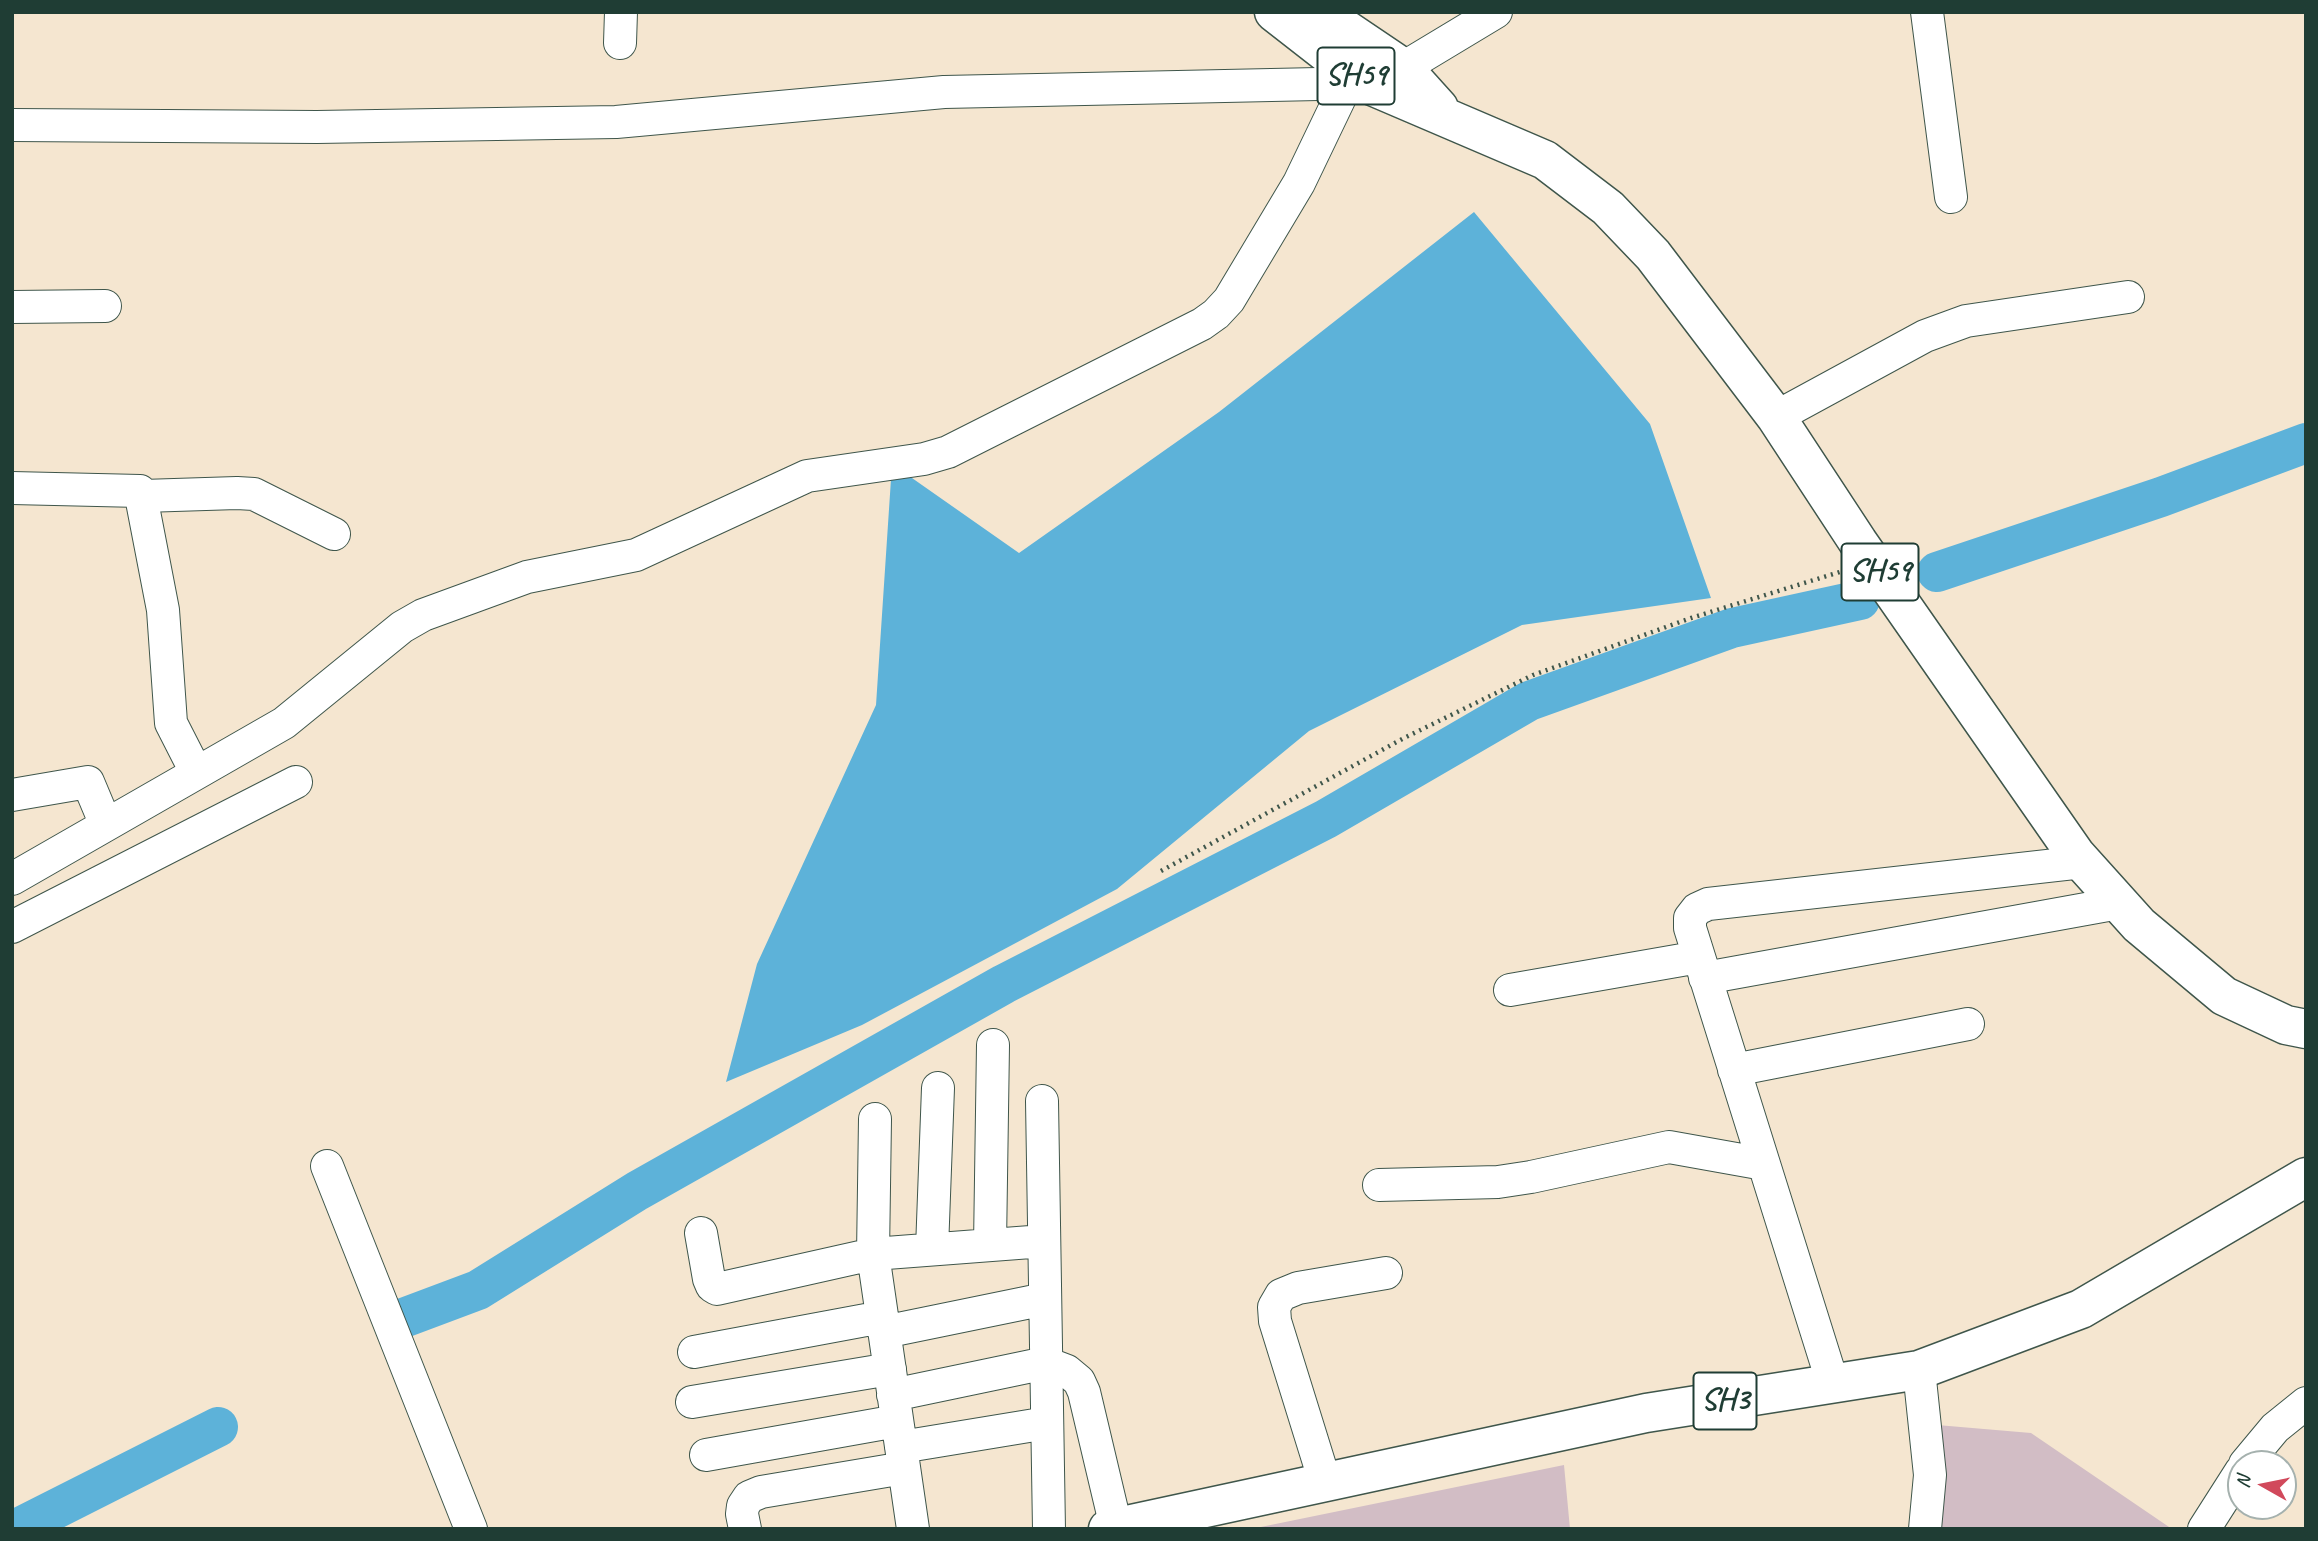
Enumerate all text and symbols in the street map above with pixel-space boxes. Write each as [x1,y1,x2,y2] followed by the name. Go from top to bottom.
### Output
[1318,48,1394,104] road number: SH59
[1842,544,1918,600] road number: SH59
[1694,1372,1756,1430] road number: SH3
[2227,1450,2297,1520] north arrow
[2230,1474,2256,1490] text: N

